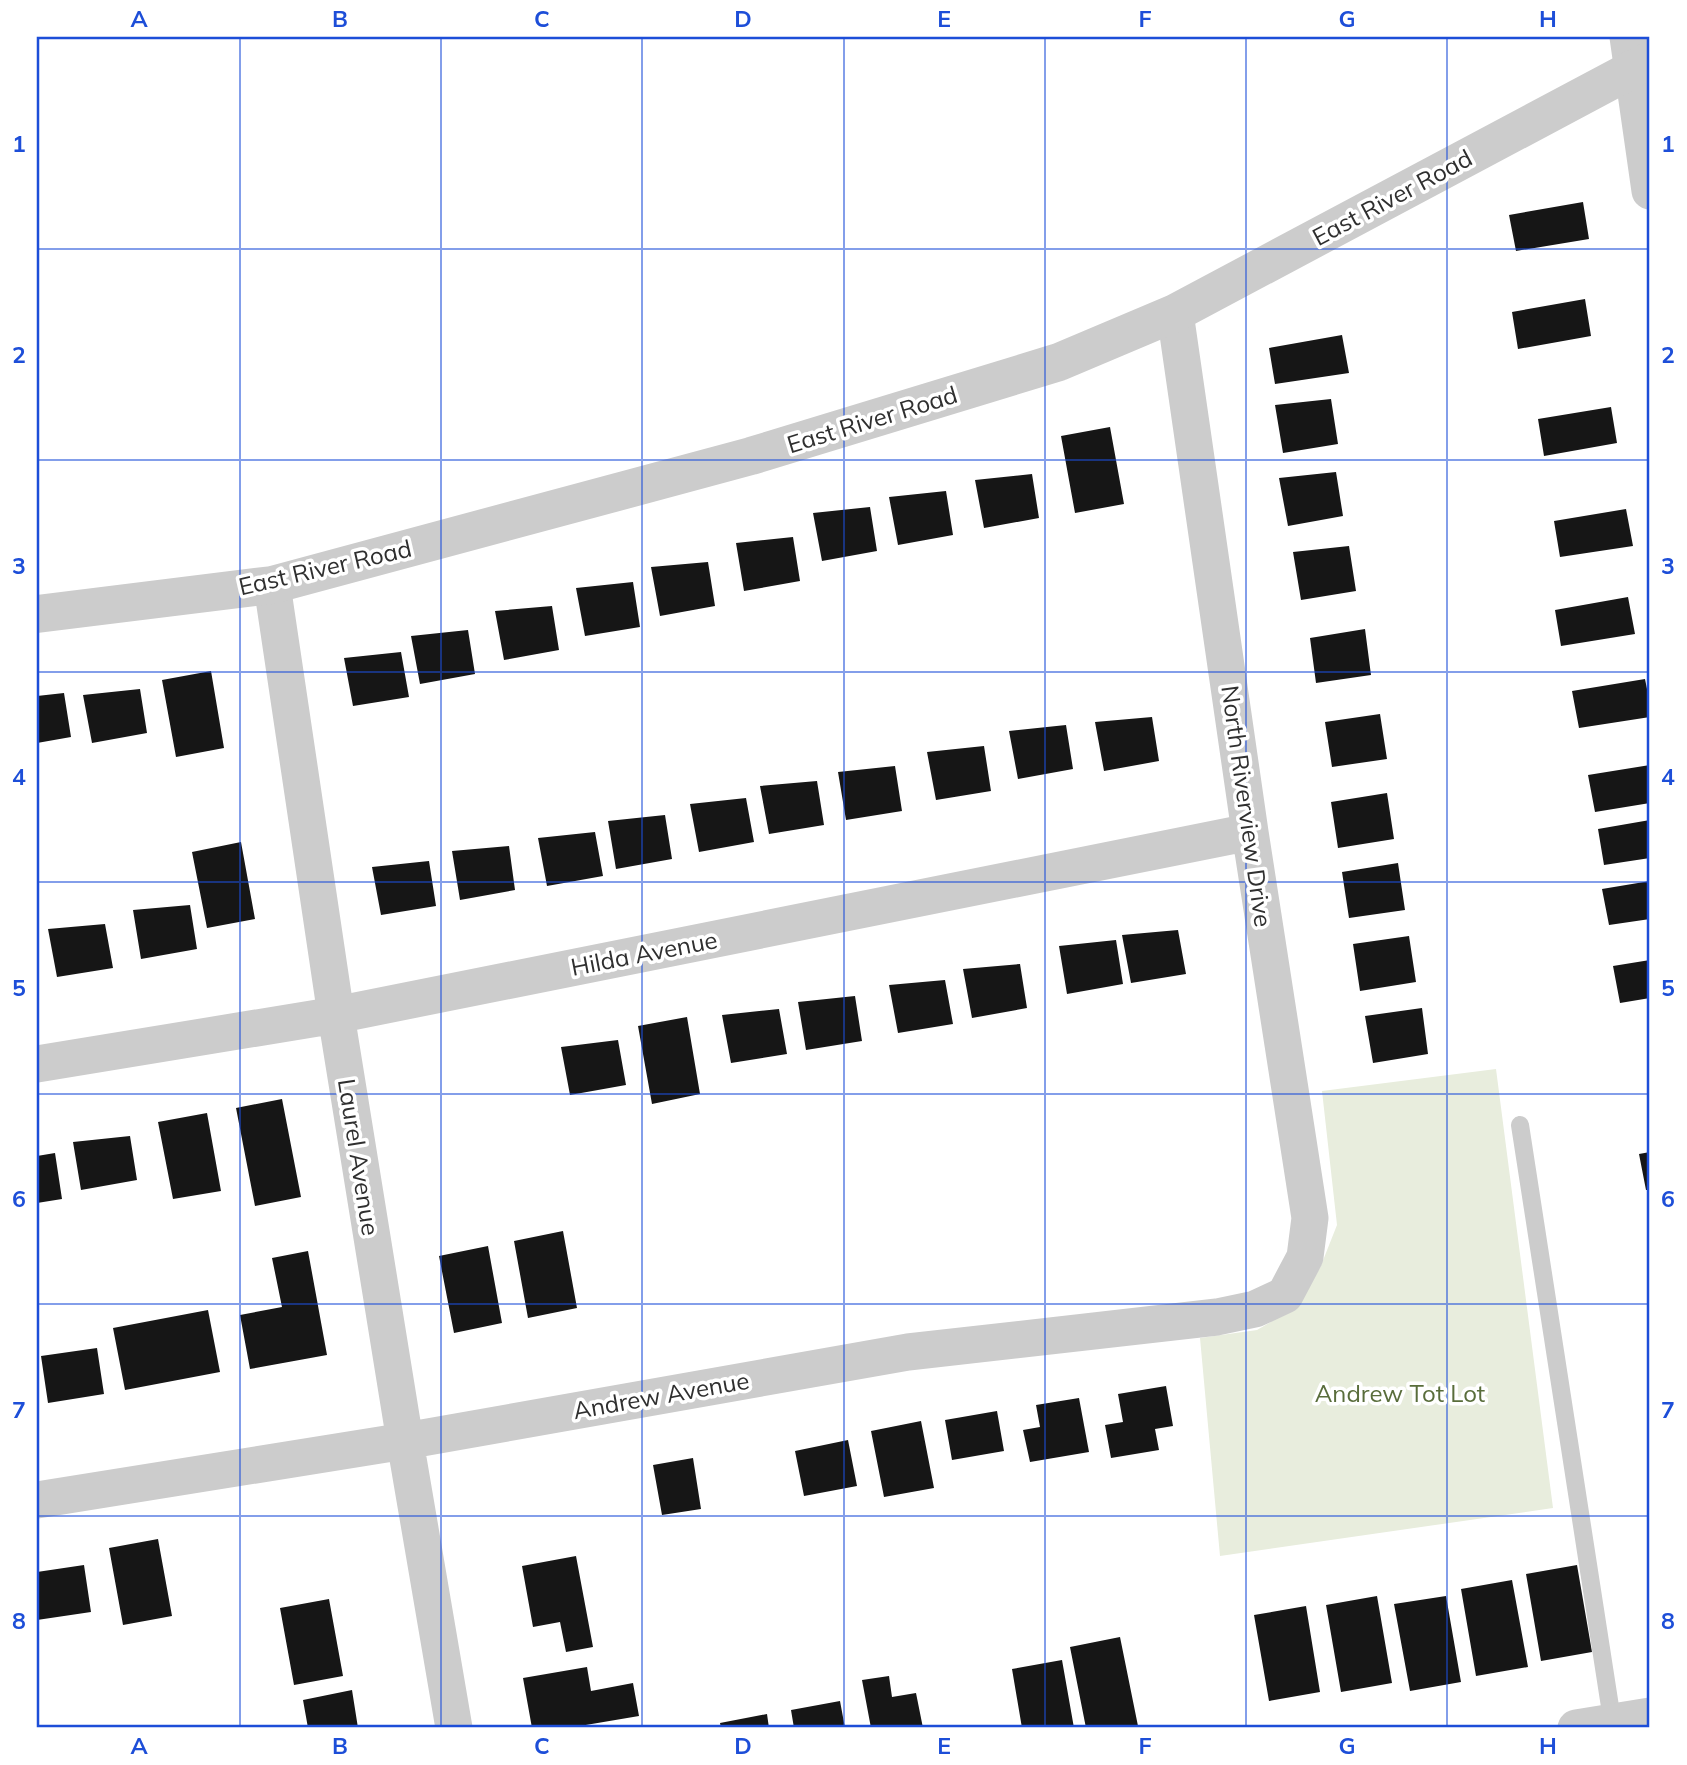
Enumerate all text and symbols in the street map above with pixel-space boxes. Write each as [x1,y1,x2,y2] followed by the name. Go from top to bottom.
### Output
[130,4,148,33] text: A
[332,4,348,33] text: B
[534,4,550,33] text: C
[734,4,752,33] text: D
[937,4,951,33] text: E
[1138,4,1152,33] text: F
[1338,4,1356,33] text: G
[1539,4,1557,33] text: H
[12,129,26,158] text: 1
[1661,129,1675,158] text: 1
[1307,142,1477,252] street label: East River Road
[12,340,26,369] text: 2
[1661,340,1675,369] text: 2
[783,379,961,459] street label: East River Road
[236,533,414,601] street label: East River Road
[12,551,26,580] text: 3
[1661,551,1675,580] text: 3
[1215,683,1279,929] street label: North Riverview Drive
[12,762,26,791] text: 4
[1661,762,1675,791] text: 4
[568,924,720,982] street label: Hilda Avenue
[12,973,26,1002] text: 5
[1661,973,1675,1002] text: 5
[332,1076,386,1238] street label: Laurel Avenue
[12,1184,26,1213] text: 6
[1661,1184,1675,1213] text: 6
[571,1365,751,1425] street label: Andrew Avenue
[1315,1378,1485,1408] park label: Andrew Tot Lot
[12,1395,26,1424] text: 7
[1661,1395,1675,1424] text: 7
[12,1606,26,1635] text: 8
[1661,1606,1675,1635] text: 8
[130,1731,148,1760] text: A
[332,1731,348,1760] text: B
[534,1731,550,1760] text: C
[734,1731,752,1760] text: D
[937,1731,951,1760] text: E
[1138,1731,1152,1760] text: F
[1338,1731,1356,1760] text: G
[1539,1731,1557,1760] text: H

